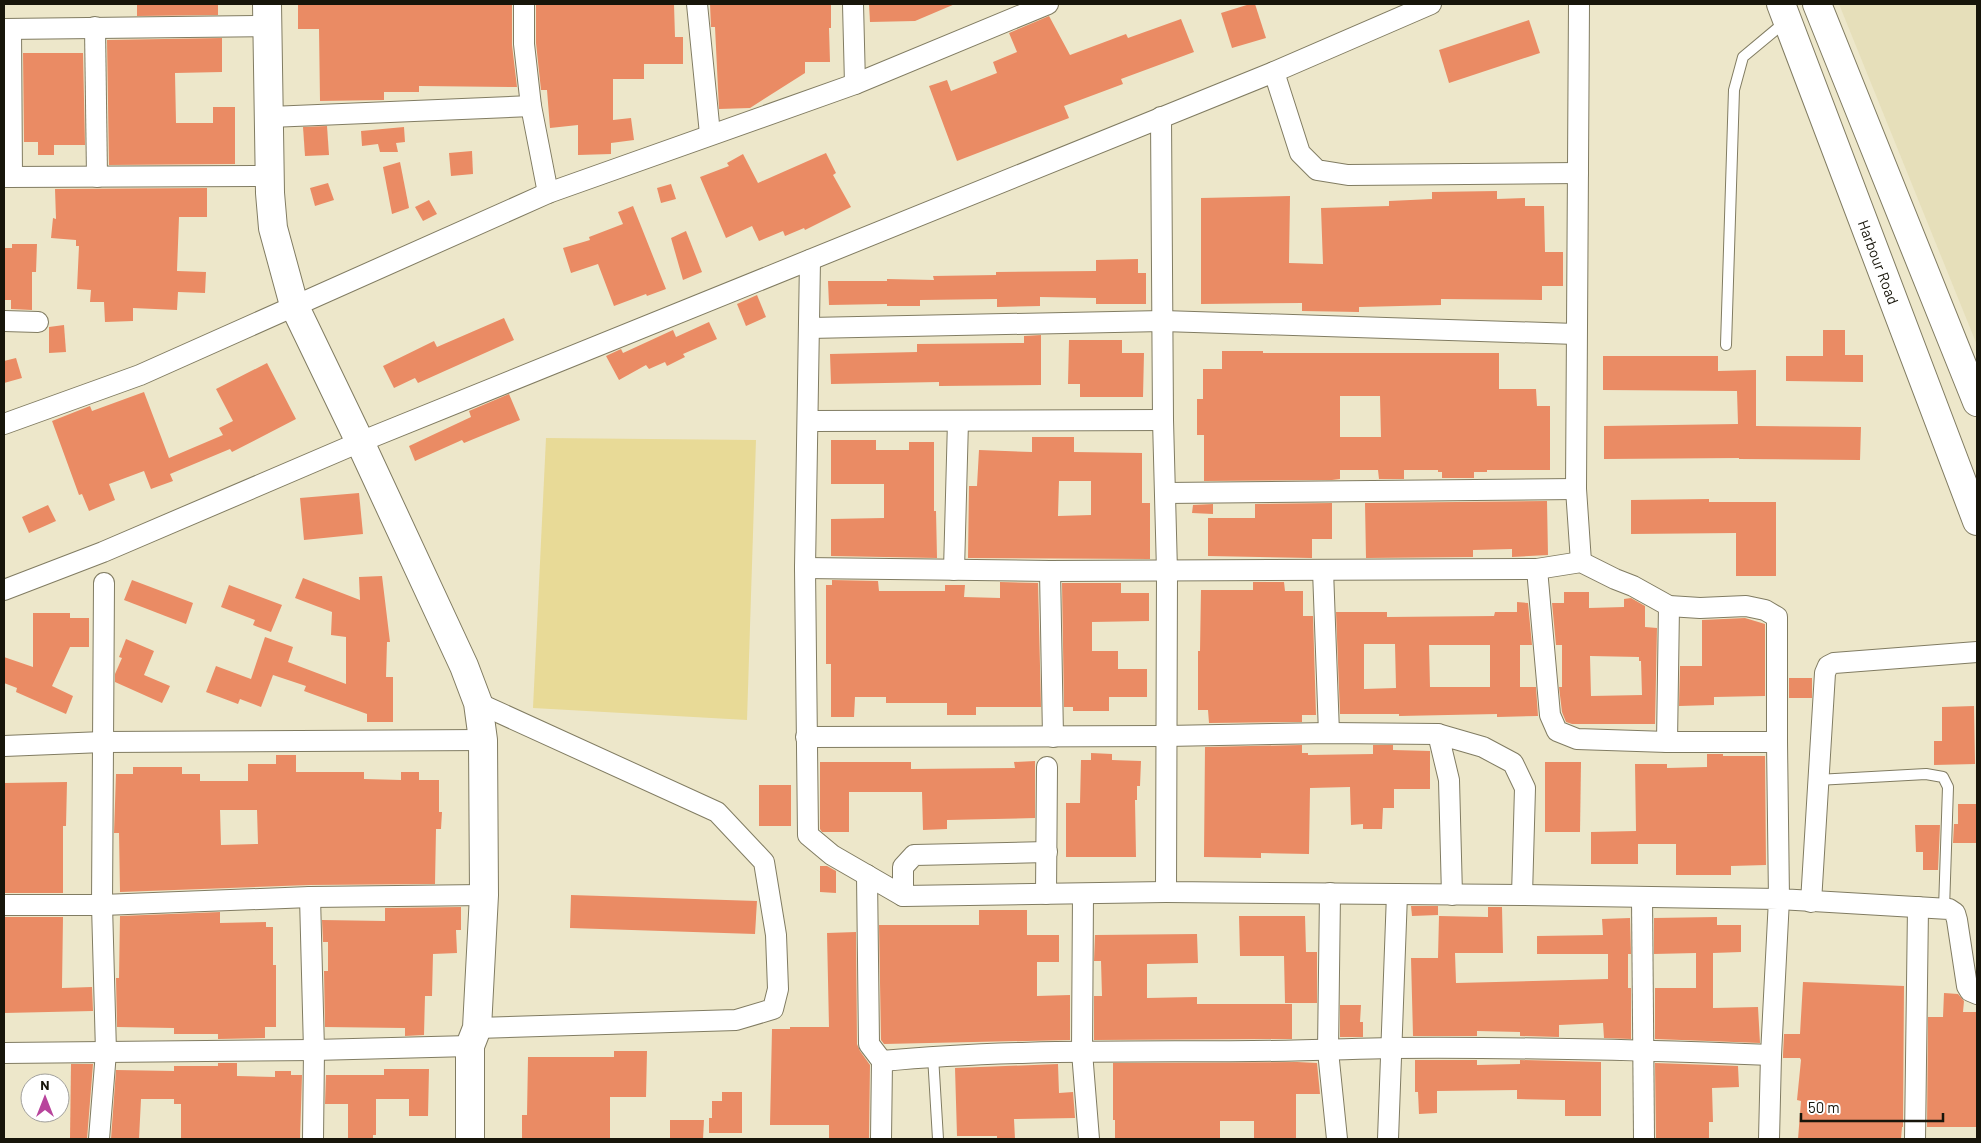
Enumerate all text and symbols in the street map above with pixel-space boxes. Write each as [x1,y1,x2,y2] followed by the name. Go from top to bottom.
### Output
[1855,217,1903,307] street label: Harbour Road
[20,1073,70,1123] north arrow
[40,1076,50,1093] text: N
[1801,1090,1944,1122] scale bar
[1808,1098,1840,1116] text: 50 m

